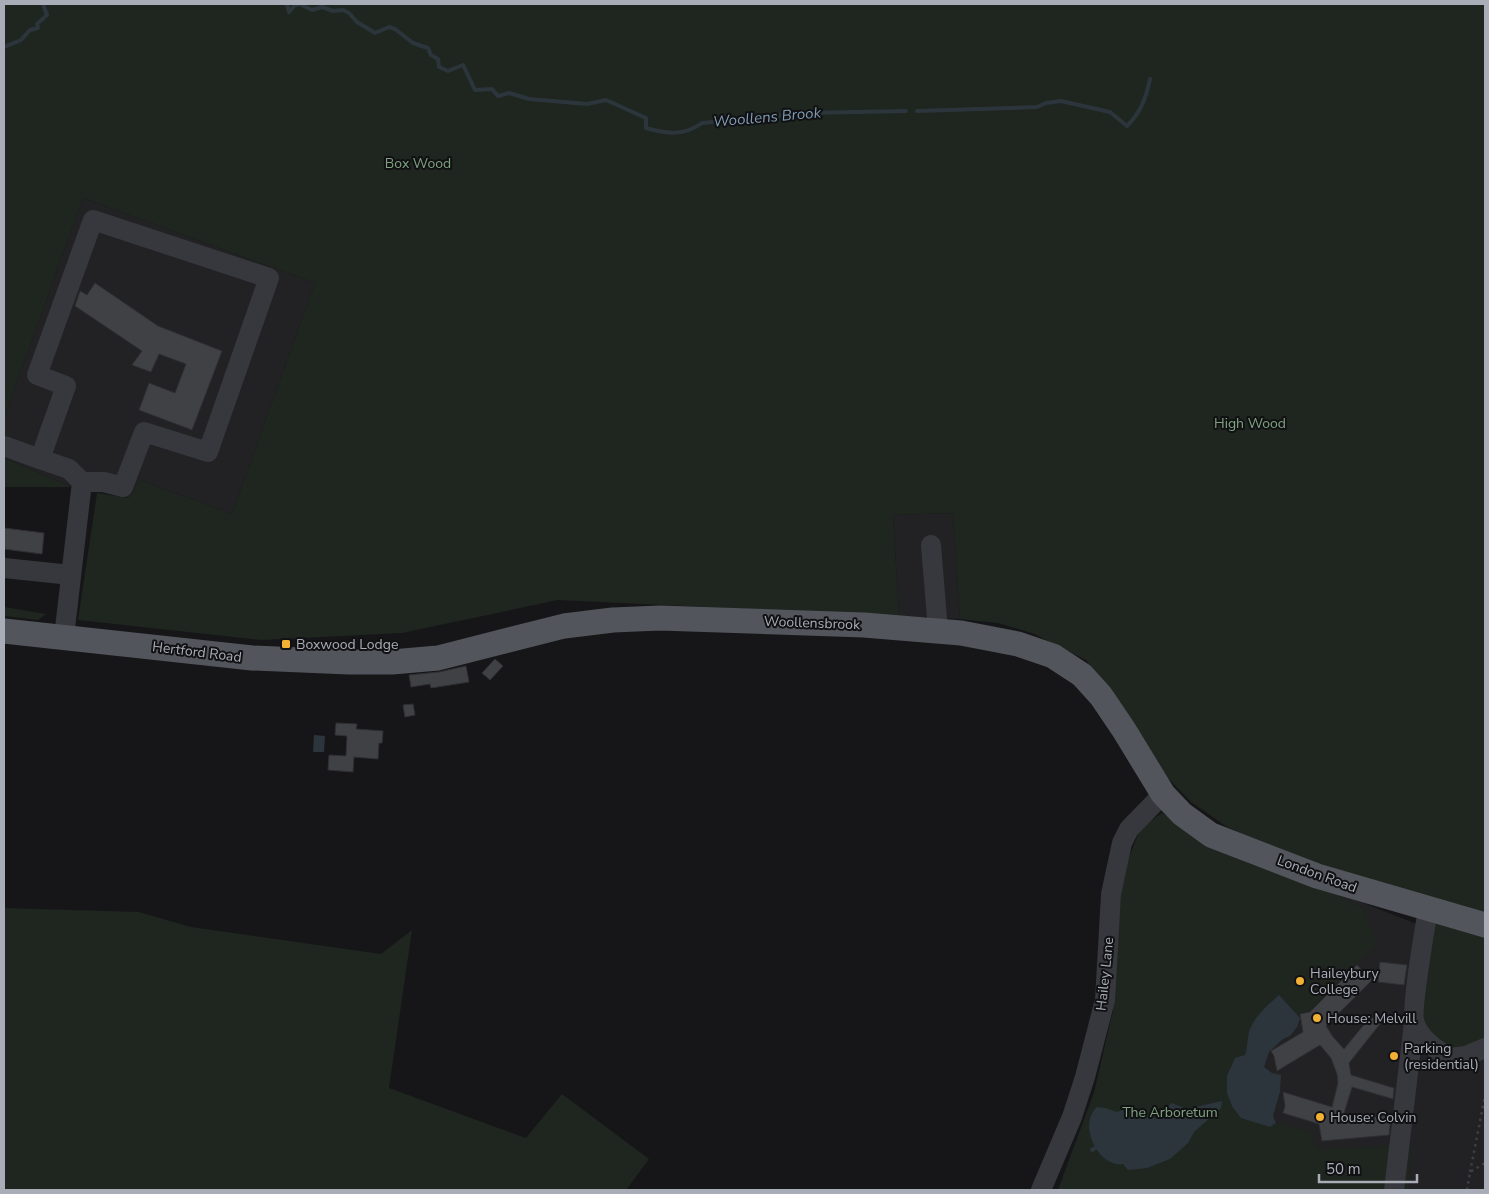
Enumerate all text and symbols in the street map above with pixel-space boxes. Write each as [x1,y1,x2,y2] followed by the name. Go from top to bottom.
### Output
[712,102,822,132] water label: Woollens Brook
[385,154,451,173] park label: Box Wood
[1214,414,1286,433] park label: High Wood
[764,612,861,634] street label: Woollensbrook
[296,635,398,654] place label: Boxwood Lodge
[151,637,243,667] street label: Hertford Road
[280,638,292,650] marker: Boxwood Lodge
[1275,851,1359,897] street label: London Road
[1092,936,1118,1012] street label: Hailey Lane
[1310,964,1379,999] place label: Haileybury College
[1294,975,1306,987] marker: Haileybury College
[1327,1009,1417,1028] place label: House: Melvill
[1311,1012,1323,1024] marker: House: Melvill
[1404,1039,1479,1074] place label: Parking (residential)
[1388,1050,1400,1062] marker: Parking (residential)
[1122,1103,1218,1122] park label: The Arboretum
[1330,1108,1416,1127] place label: House: Colvin
[1314,1111,1326,1123] marker: House: Colvin
[1319,1152,1416,1184] scale bar
[1326,1159,1361,1179] text: 50 m

